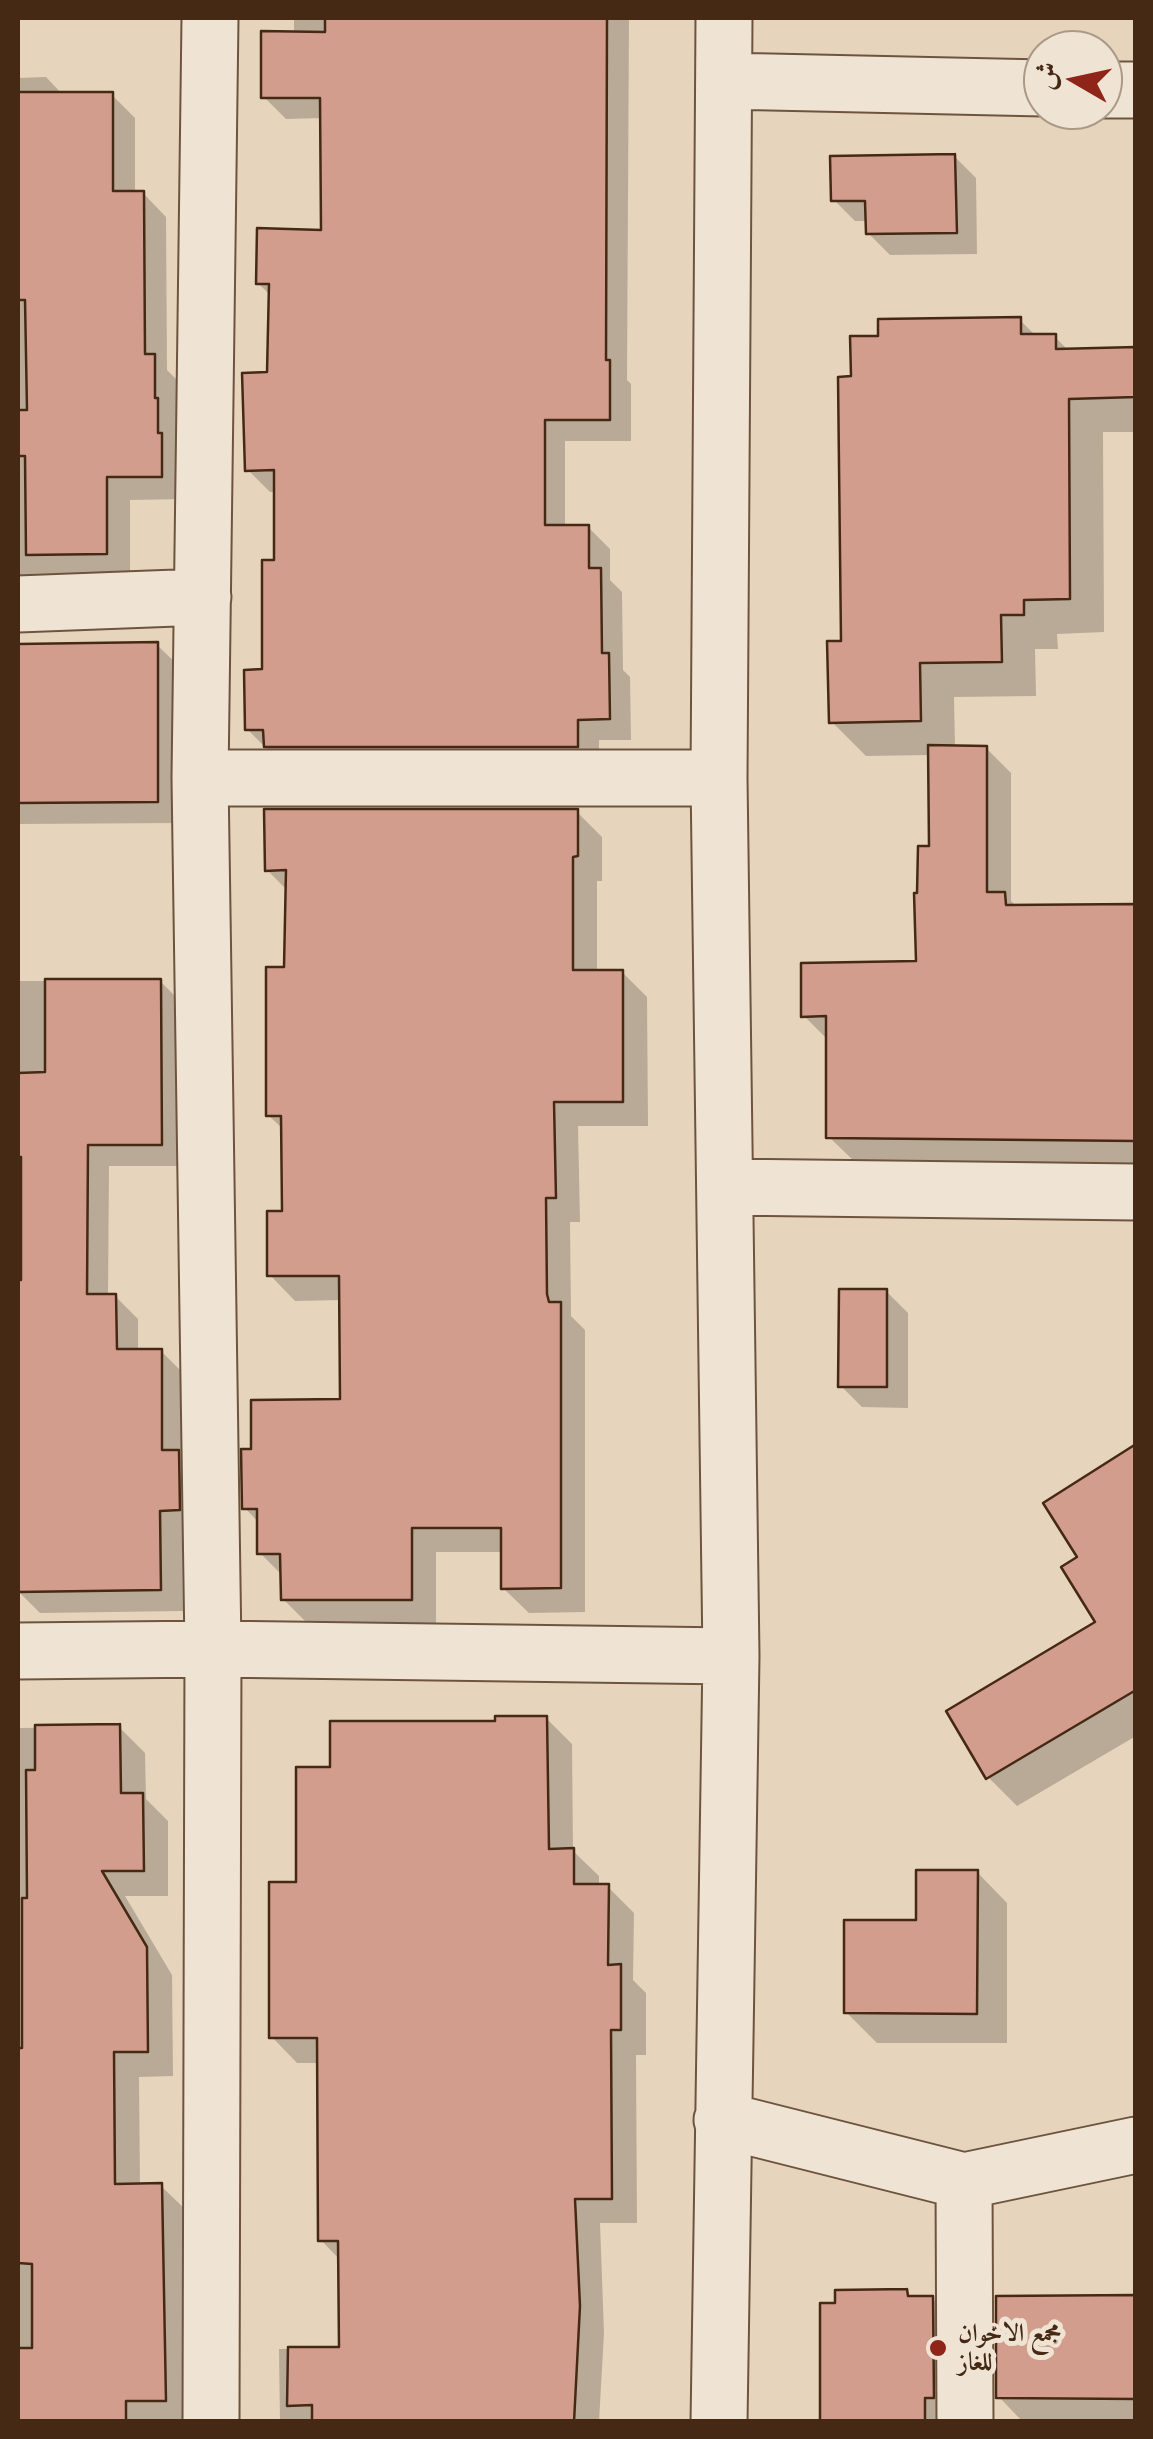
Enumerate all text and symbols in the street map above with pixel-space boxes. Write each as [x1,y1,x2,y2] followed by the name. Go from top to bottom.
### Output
[1023,30,1123,130] north arrow
[1026,59,1064,92] text: ش
[958,2319,1061,2378] place label: مجمع الاخوان للغاز
[927,2337,949,2359] marker: مجمع الاخوان للغاز

